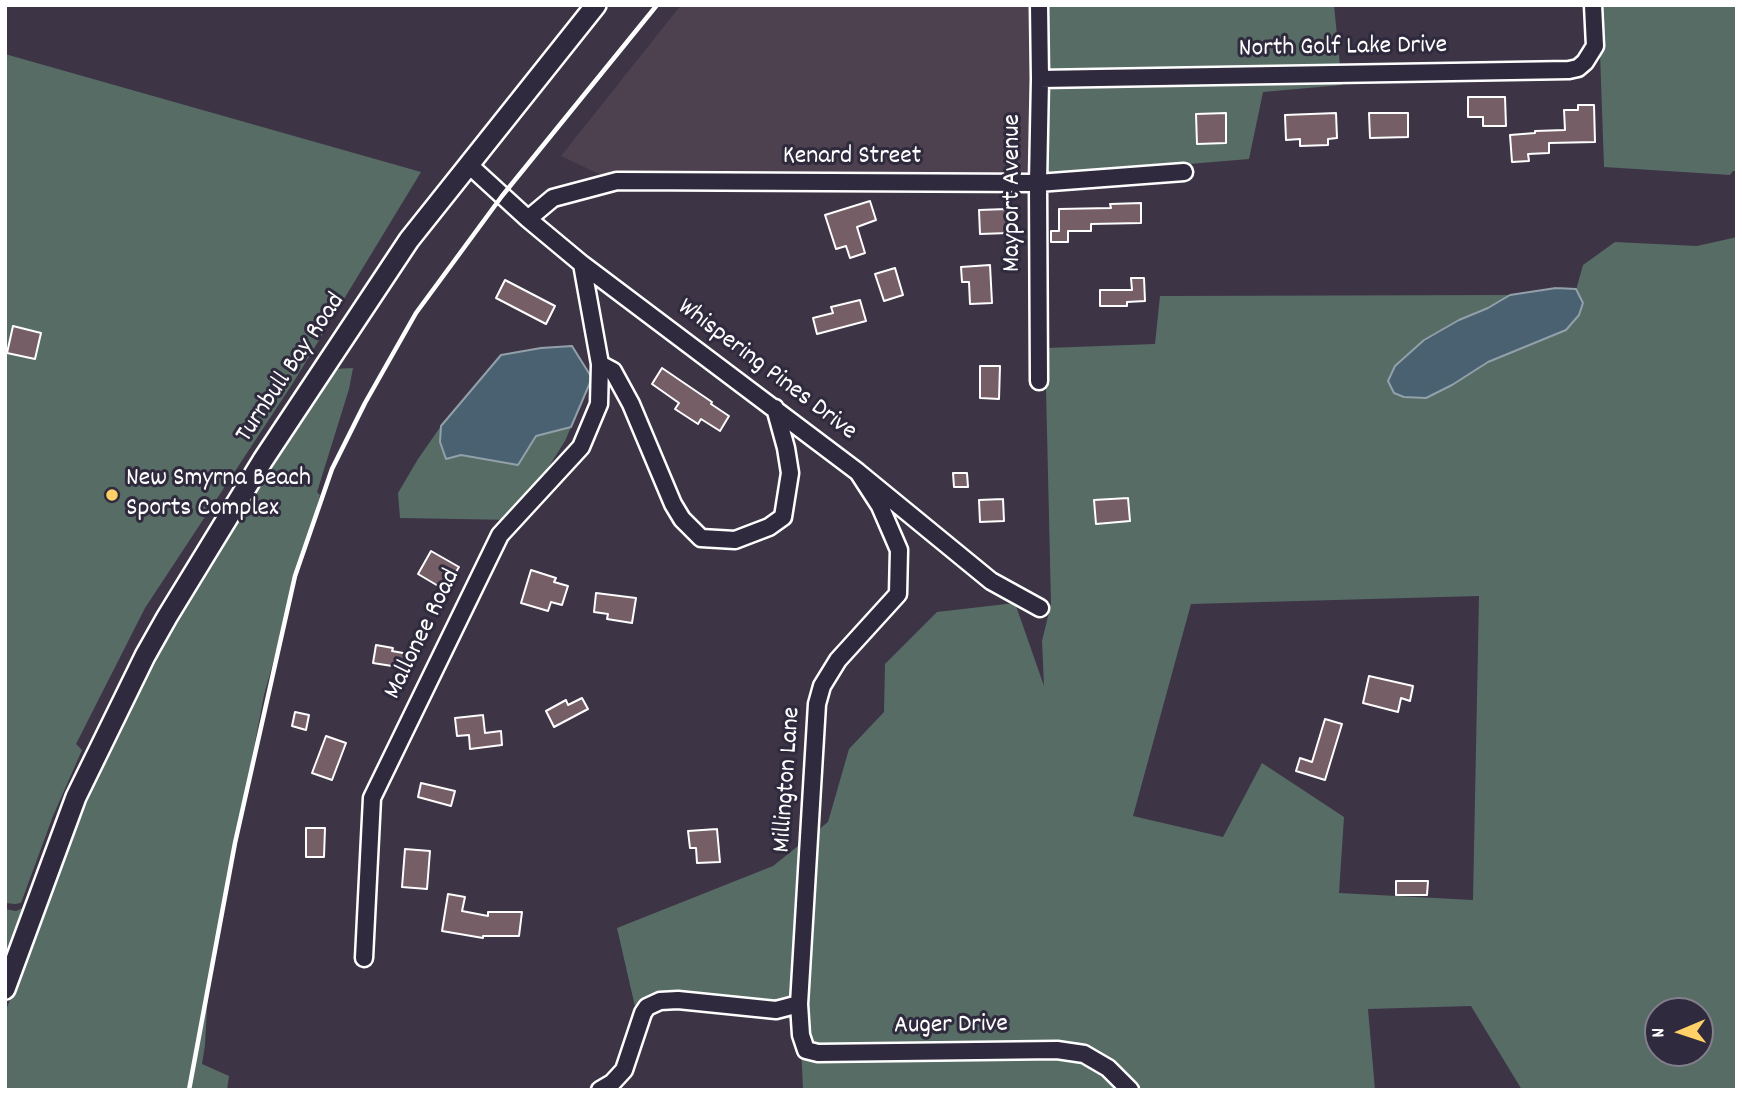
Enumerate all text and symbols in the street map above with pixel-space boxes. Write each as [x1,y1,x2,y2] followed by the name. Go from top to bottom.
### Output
[1238,32,1448,66] street label: North Golf Lake Drive
[998,114,1030,272] street label: Mayport Avenue
[783,142,921,174] street label: Kenard Street
[231,288,353,450] street label: Turnbull Bay Road
[670,293,862,449] street label: Whispering Pines Drive
[126,464,311,526] place label: New Smyrna Beach Sports Complex
[104,487,120,503] marker: New Smyrna Beach Sports Complex
[379,565,469,705] street label: Mallonee Road
[768,706,810,854] street label: Millington Lane
[1644,997,1714,1067] north arrow
[894,1010,1008,1044] street label: Auger Drive
[1646,1028,1673,1038] text: N

